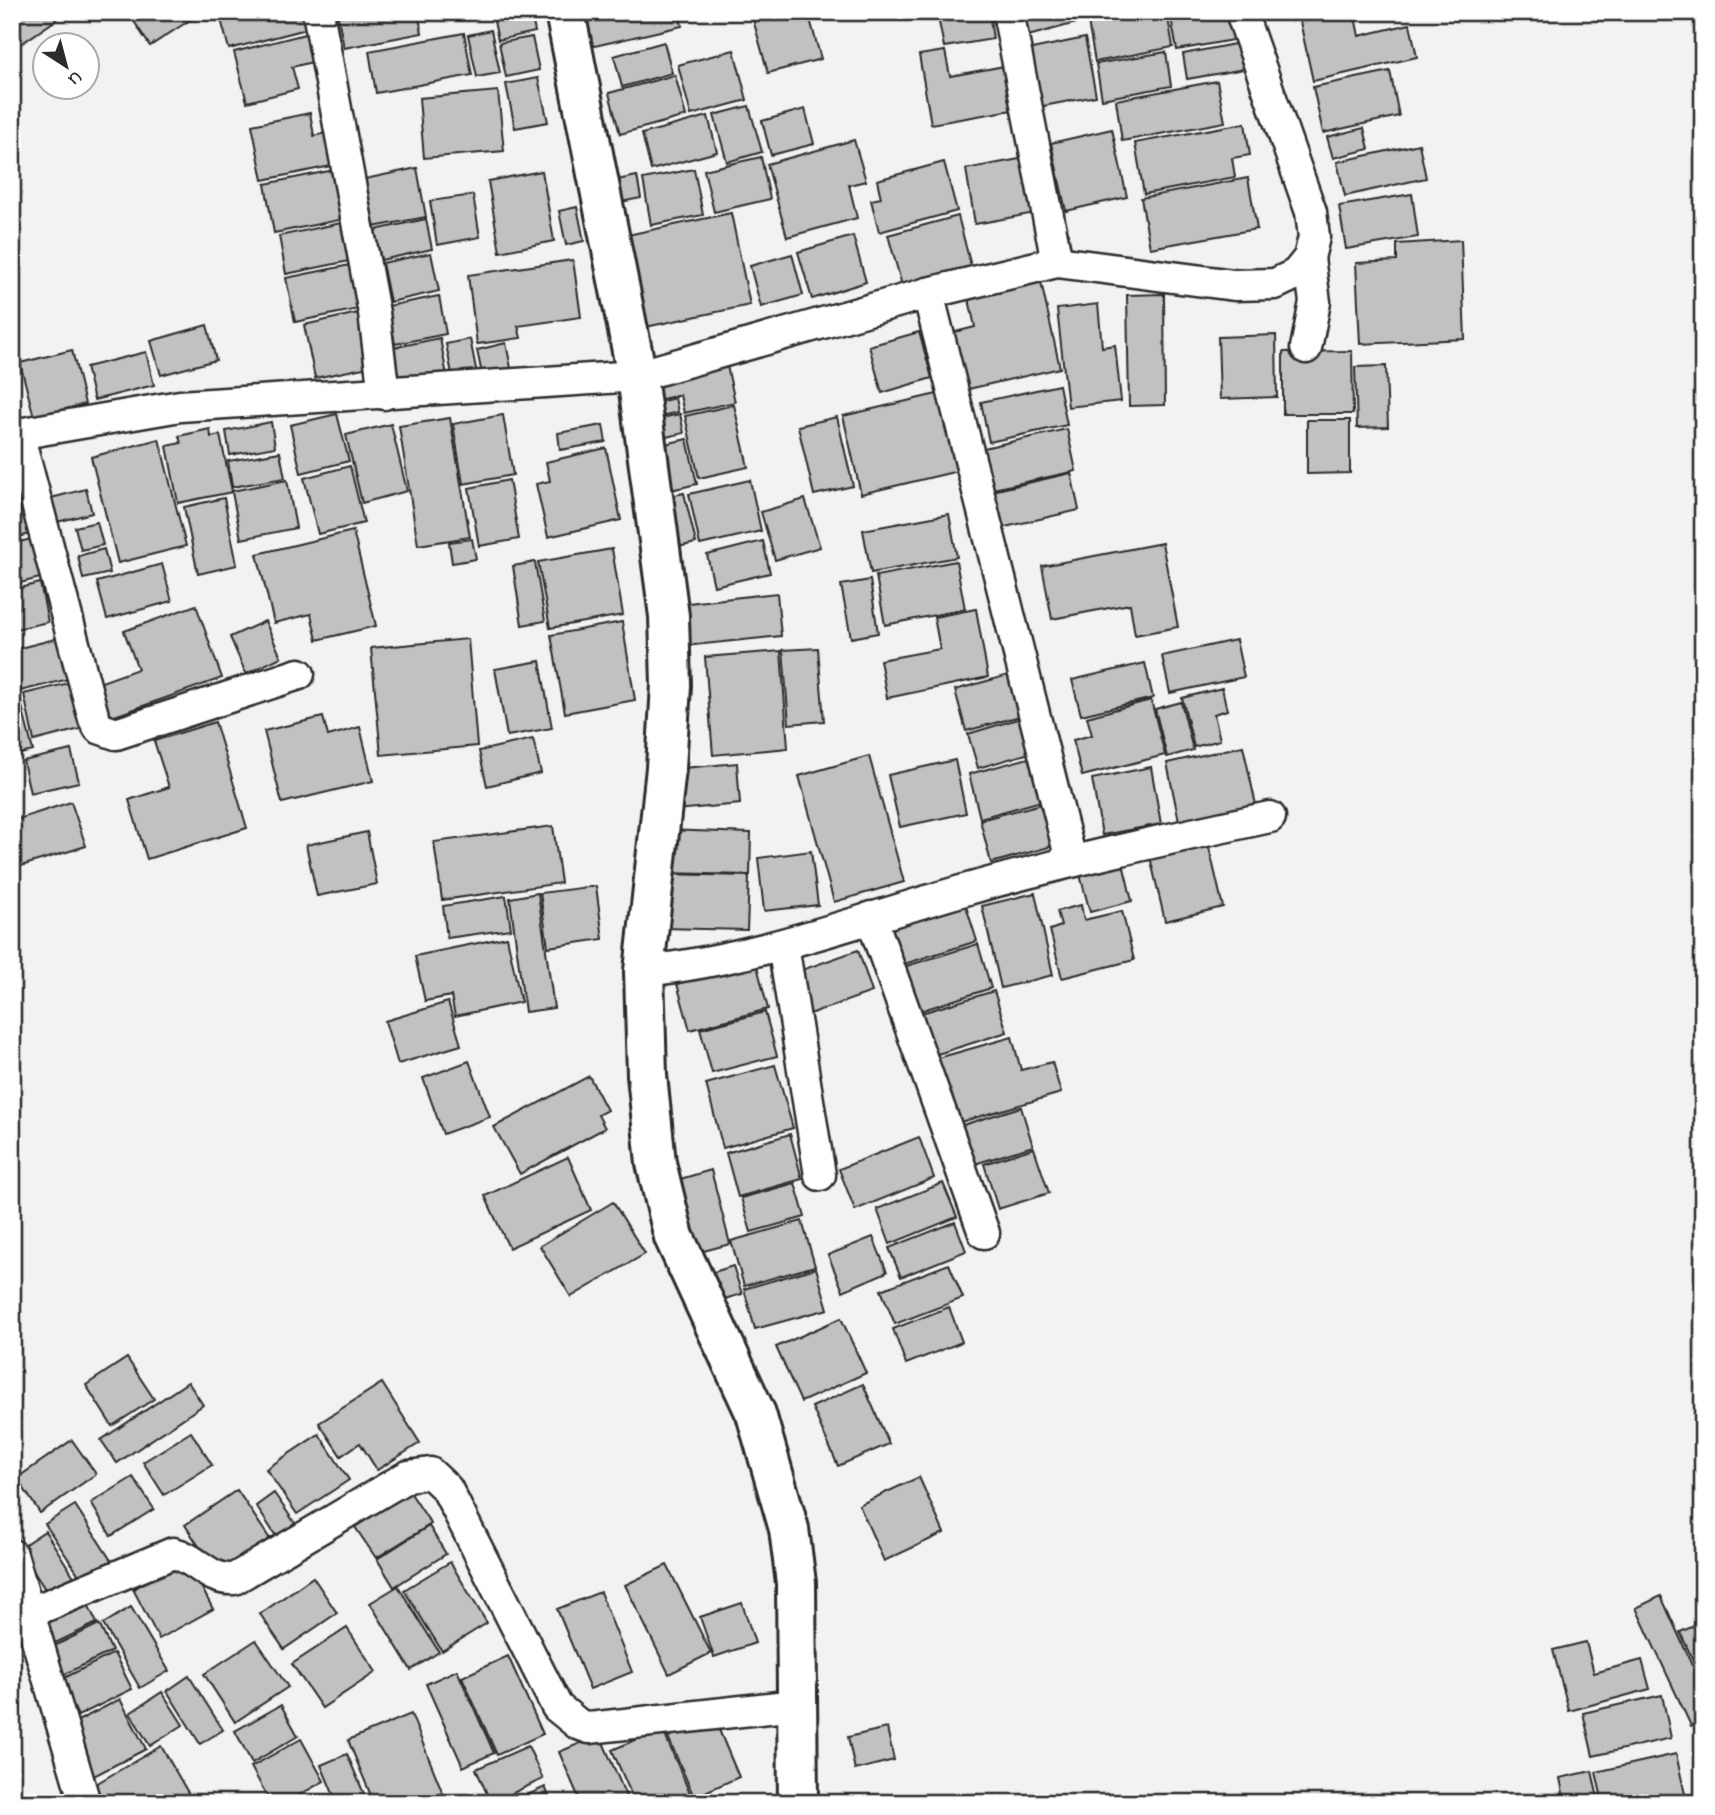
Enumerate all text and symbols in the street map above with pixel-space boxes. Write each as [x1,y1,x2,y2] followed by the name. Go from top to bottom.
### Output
[32,32,102,102] north arrow
[62,63,87,92] text: U

